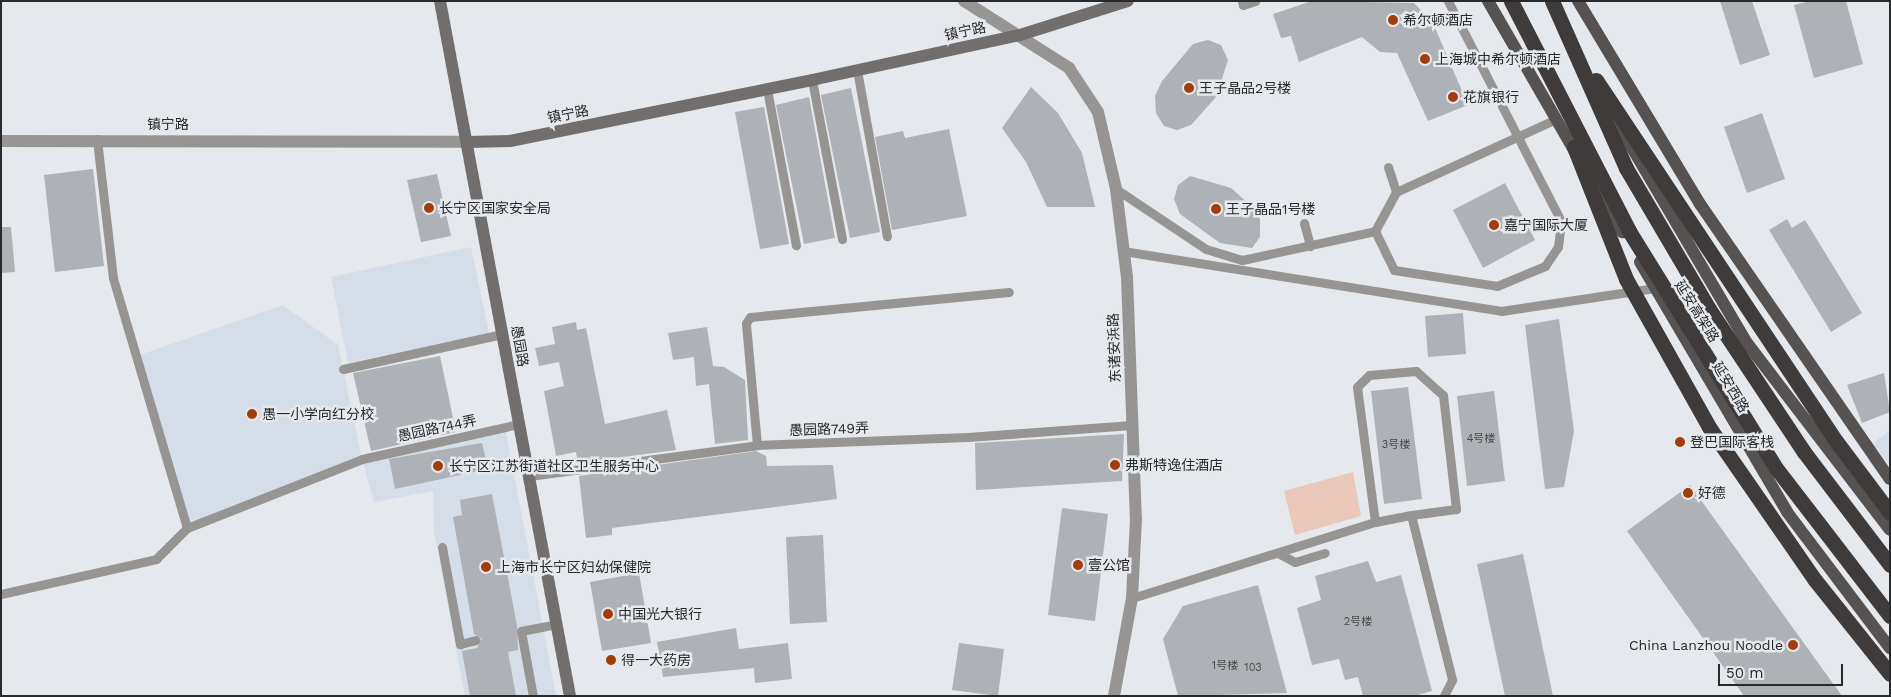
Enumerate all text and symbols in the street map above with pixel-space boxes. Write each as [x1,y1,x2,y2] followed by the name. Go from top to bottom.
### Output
[1403,12,1473,28] place label: 希尔顿酒店
[1387,14,1399,26] marker: 希尔顿酒店
[943,18,987,44] street label: 镇宁路
[1435,51,1561,67] place label: 上海城中希尔顿酒店
[1419,53,1431,65] marker: 上海城中希尔顿酒店
[1199,80,1291,96] place label: 王子晶品2号楼
[1183,82,1195,94] marker: 王子晶品2号楼
[1463,89,1519,105] place label: 花旗银行
[1447,91,1459,103] marker: 花旗银行
[546,102,590,126] street label: 镇宁路
[147,116,189,132] street label: 镇宁路
[439,200,551,216] place label: 长宁区国家安全局
[1226,201,1315,217] place label: 王子晶品1号楼
[423,202,435,214] marker: 长宁区国家安全局
[1210,203,1222,215] marker: 王子晶品1号楼
[1504,217,1588,233] place label: 嘉宁国际大厦
[1488,219,1500,231] marker: 嘉宁国际大厦
[1671,277,1723,345] street label: 延安高架路
[1104,313,1124,383] street label: 东诸安浜路
[508,324,532,368] street label: 愚园路
[1709,359,1753,415] street label: 延安西路
[262,406,374,422] place label: 愚一小学向红分校
[246,408,258,420] marker: 愚一小学向红分校
[396,411,478,445] street label: 愚园路744弄
[789,419,869,439] street label: 愚园路749弄
[1467,432,1495,446] house number: 4号楼
[1690,434,1774,450] place label: 登巴国际客栈
[1674,436,1686,448] marker: 登巴国际客栈
[1382,438,1410,452] house number: 3号楼
[1125,457,1223,473] place label: 弗斯特逸住酒店
[449,458,659,474] place label: 长宁区江苏街道社区卫生服务中心
[431,459,445,473] marker: 长宁区江苏街道社区卫生服务中心
[1109,459,1121,471] marker: 弗斯特逸住酒店
[1698,485,1726,501] place label: 好德
[1682,487,1694,499] marker: 好德
[1088,557,1130,573] place label: 壹公馆
[497,559,651,575] place label: 上海市长宁区妇幼保健院
[1072,559,1084,571] marker: 壹公馆
[479,560,493,574] marker: 上海市长宁区妇幼保健院
[618,606,702,622] place label: 中国光大银行
[602,608,614,620] marker: 中国光大银行
[1344,615,1372,629] house number: 2号楼
[1629,637,1783,653] place label: China Lanzhou Noodle
[1787,639,1799,651] marker: China Lanzhou Noodle
[621,652,691,668] place label: 得一大药房
[605,654,617,666] marker: 得一大药房
[1721,654,1846,686] scale bar
[1212,659,1238,673] house number: 1号楼
[1244,661,1262,675] house number: 103
[1726,664,1763,682] text: 50 m

